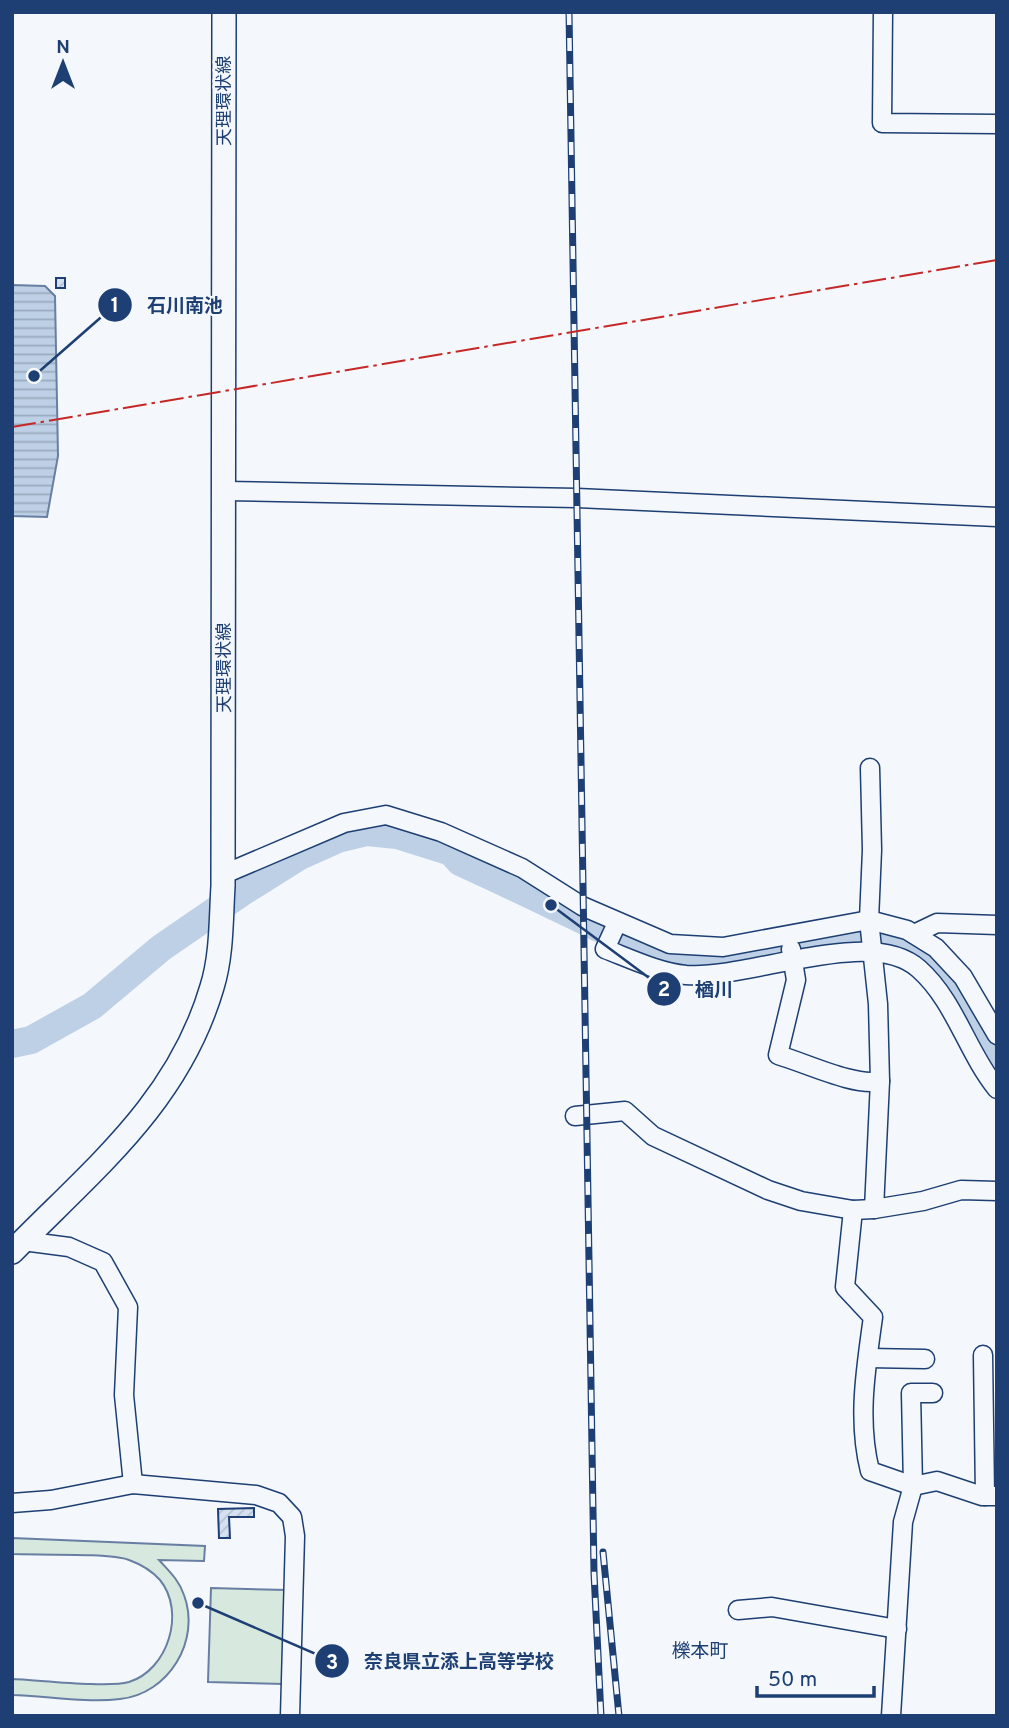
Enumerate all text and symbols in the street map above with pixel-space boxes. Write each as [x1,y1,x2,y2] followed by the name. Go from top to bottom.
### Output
[28,28,98,98] north arrow
[56,36,70,60] text: N
[214,56,237,146] street label: 天理環状線
[98,285,237,325] callout: 石川南池
[111,293,119,320] text: 1
[147,295,223,319] text: 石川南池
[214,623,237,713] street label: 天理環状線
[646,969,747,1009] callout: 楢川
[658,977,670,1004] text: 2
[695,979,733,1003] text: 楢川
[671,1640,729,1664] district label: 櫟本町
[315,1641,568,1681] callout: 奈良県立添上高等学校
[326,1650,338,1677] text: 3
[364,1651,554,1675] text: 奈良県立添上高等学校
[757,1654,874,1698] scale bar
[768,1667,817,1694] text: 50 m

